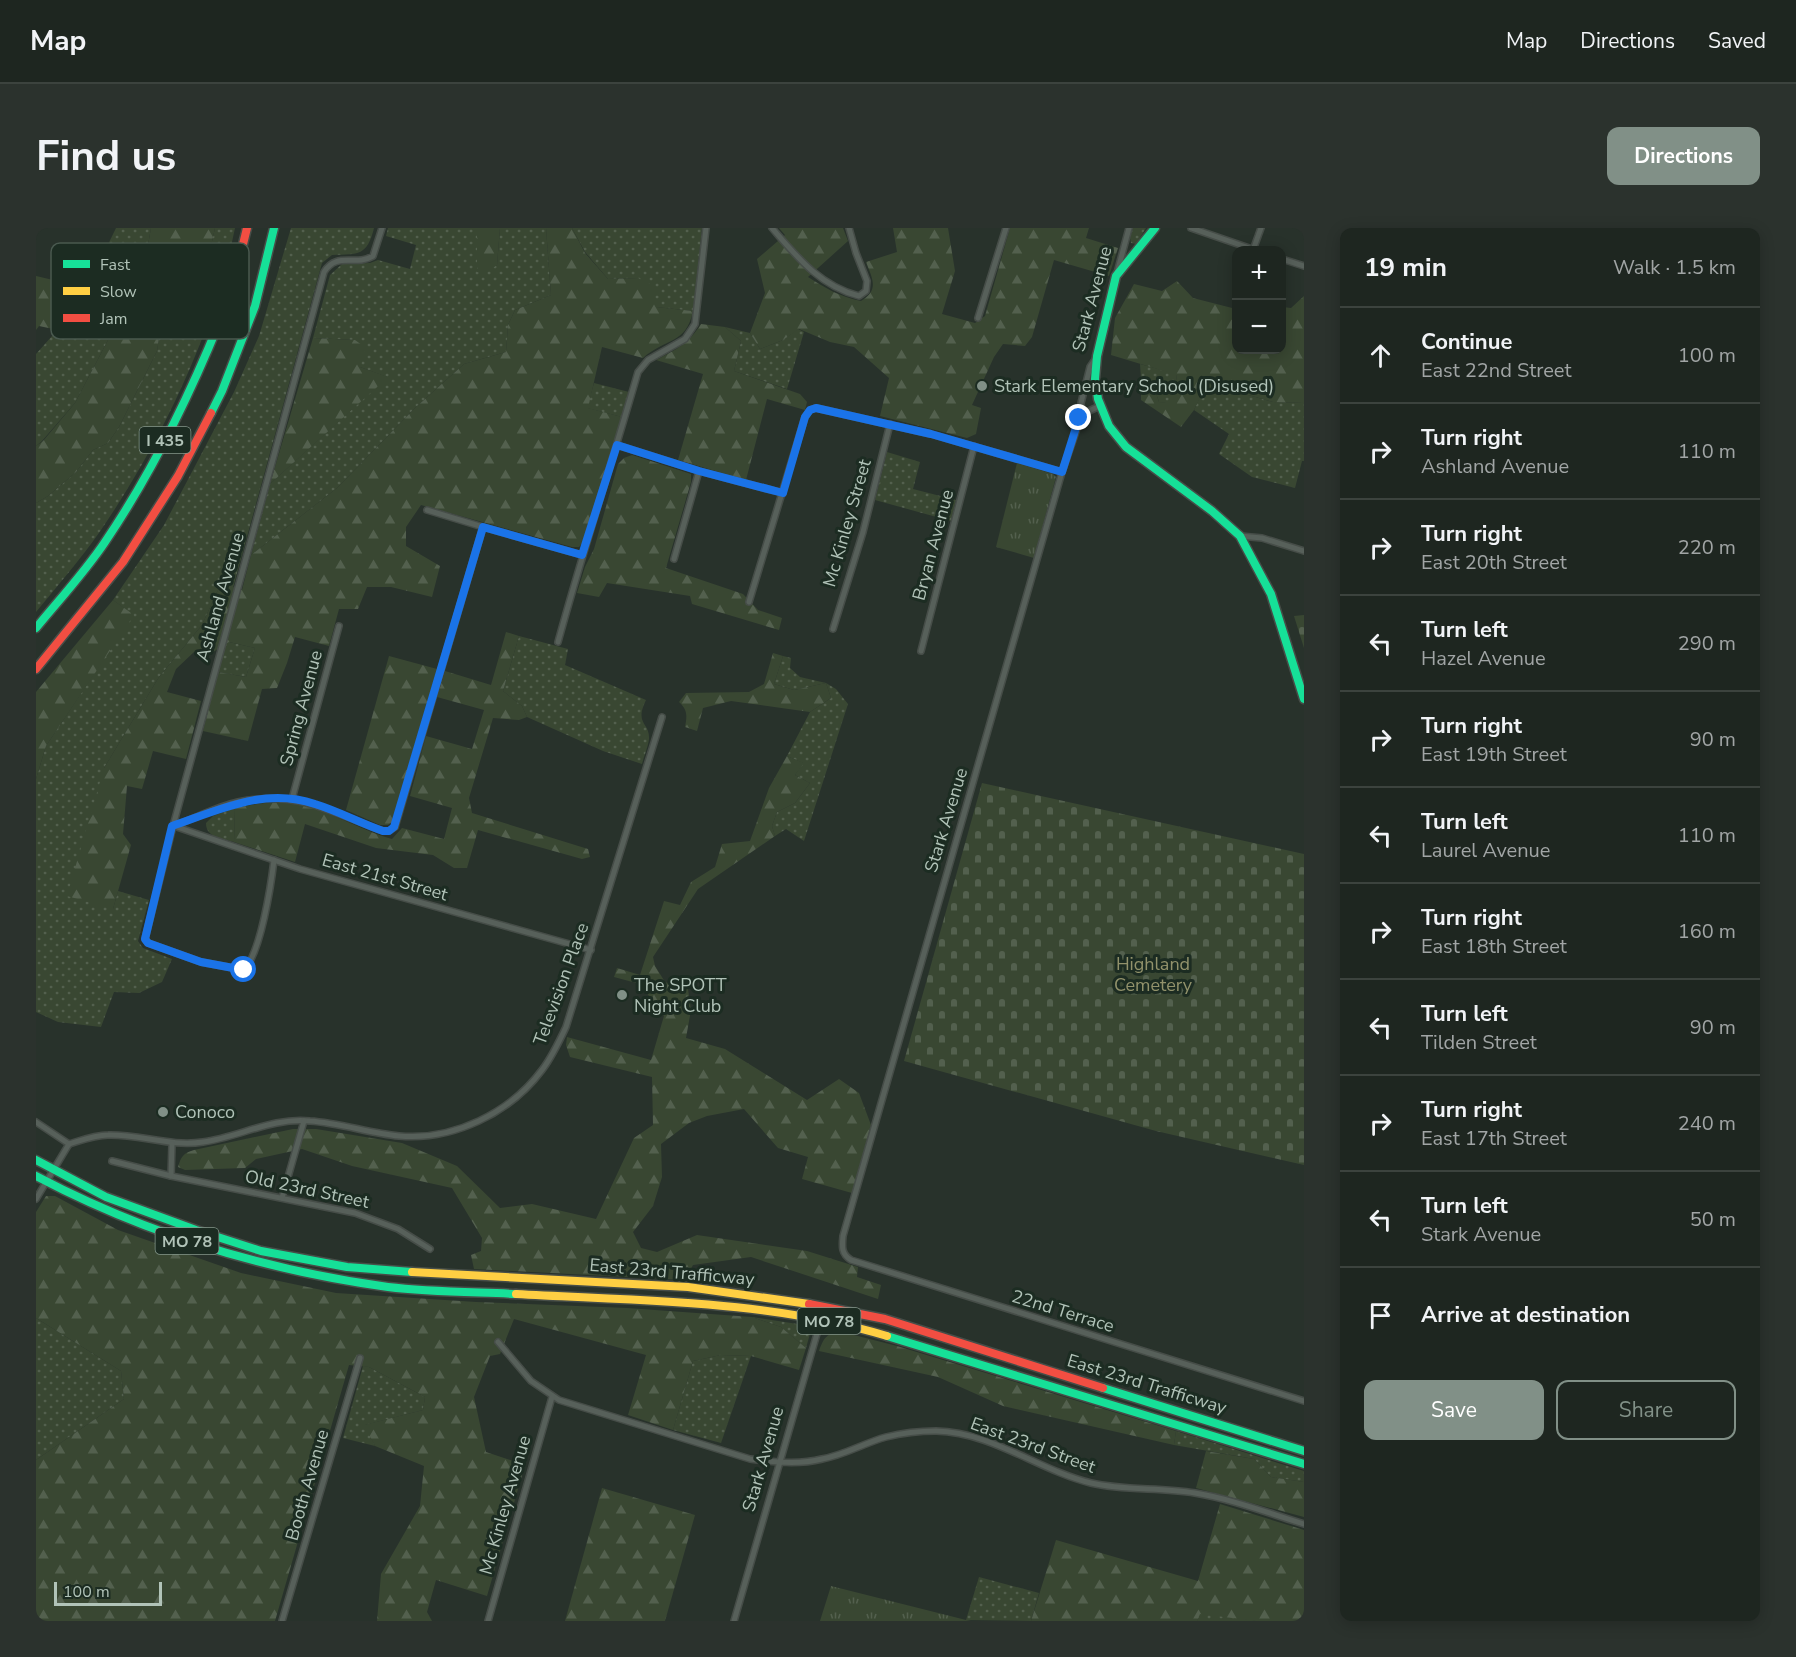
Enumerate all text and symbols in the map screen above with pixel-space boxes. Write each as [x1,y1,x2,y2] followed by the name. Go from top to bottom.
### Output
[30,22,86,60] text: Map
[1506,27,1547,55] text: Map
[1580,27,1675,55] text: Directions
[1708,27,1766,55] text: Saved
[1607,127,1760,185] button: Directions
[36,128,176,185] text: Find us
[51,243,249,339] legend
[1066,244,1118,354] street label: Stark Avenue
[1232,246,1286,354] map controls
[1232,246,1286,300] button: +
[1364,250,1447,285] text: 19 min
[100,254,131,276] text: Fast
[1613,254,1736,281] text: Walk · 1.5 km
[100,281,137,303] text: Slow
[1232,300,1286,354] button: −
[99,308,127,330] text: Jam
[1421,327,1512,357] text: Continue
[1364,339,1397,372] icon: ahead
[1678,342,1736,369] text: 100 m
[1421,357,1572,384] text: East 22nd Street
[994,374,1274,398] place label: Stark Elementary School (Disused)
[975,379,989,393] marker: Stark Elementary School (Disused)
[1065,404,1091,430] route end
[1421,423,1522,453] text: Turn right
[140,427,190,453] road number: I 435
[1364,435,1397,468] icon: right
[1678,438,1736,465] text: 110 m
[1421,453,1569,480] text: Ashland Avenue
[817,456,877,590] street label: Mc Kinley Street
[907,487,959,603] street label: Bryan Avenue
[1421,519,1522,549] text: Turn right
[190,530,250,664] street label: Ashland Avenue
[1364,531,1397,564] icon: right
[1678,534,1736,561] text: 220 m
[1421,549,1567,576] text: East 20th Street
[1421,615,1508,645] text: Turn left
[1364,627,1397,660] icon: left
[1678,630,1736,657] text: 290 m
[1421,645,1546,672] text: Hazel Avenue
[274,647,328,769] street label: Spring Avenue
[1421,711,1522,741] text: Turn right
[1364,723,1397,756] icon: right
[1690,726,1736,753] text: 90 m
[1421,741,1567,768] text: East 19th Street
[919,765,973,875] street label: Stark Avenue
[1421,807,1508,837] text: Turn left
[1364,819,1397,852] icon: left
[1678,822,1736,849] text: 110 m
[1421,837,1550,864] text: Laurel Avenue
[319,848,451,907] street label: East 21st Street
[1421,903,1522,933] text: Turn right
[1364,915,1397,948] icon: right
[1678,918,1736,945] text: 160 m
[528,919,594,1049] street label: Television Place
[1421,933,1567,960] text: East 18th Street
[1114,952,1193,997] park label: Highland Cemetery
[230,956,256,982] route start
[634,973,727,1018] place label: The SPOTT Night Club
[615,988,629,1002] marker: The SPOTT Night Club
[1421,999,1508,1029] text: Turn left
[1364,1011,1397,1044] icon: left
[1690,1014,1736,1041] text: 90 m
[1421,1029,1537,1056] text: Tilden Street
[1421,1095,1522,1125] text: Turn right
[175,1100,235,1124] place label: Conoco
[156,1105,170,1119] marker: Conoco
[1364,1107,1397,1140] icon: right
[1678,1110,1736,1137] text: 240 m
[1421,1125,1567,1152] text: East 17th Street
[243,1164,372,1214] street label: Old 23rd Street
[1421,1191,1508,1221] text: Turn left
[1364,1203,1397,1236] icon: left
[1690,1206,1736,1233] text: 50 m
[1421,1221,1541,1248] text: Stark Avenue
[156,1228,218,1254] road number: MO 78
[588,1253,756,1291] street label: East 23rd Trafficway
[1009,1284,1117,1338] street label: 22nd Terrace
[1364,1299,1397,1332] icon: arrive
[1421,1300,1630,1330] text: Arrive at destination
[798,1308,860,1334] road number: MO 78
[1064,1348,1230,1420] street label: East 23rd Trafficway
[1364,1380,1544,1440] button: Save
[1556,1380,1736,1440] button: Share
[737,1404,789,1514] street label: Stark Avenue
[967,1411,1100,1479] street label: East 23rd Street
[280,1427,334,1543] street label: Booth Avenue
[474,1433,536,1577] street label: Mc Kinley Avenue
[54,1579,162,1606] scale bar
[63,1581,110,1603] text: 100 m

